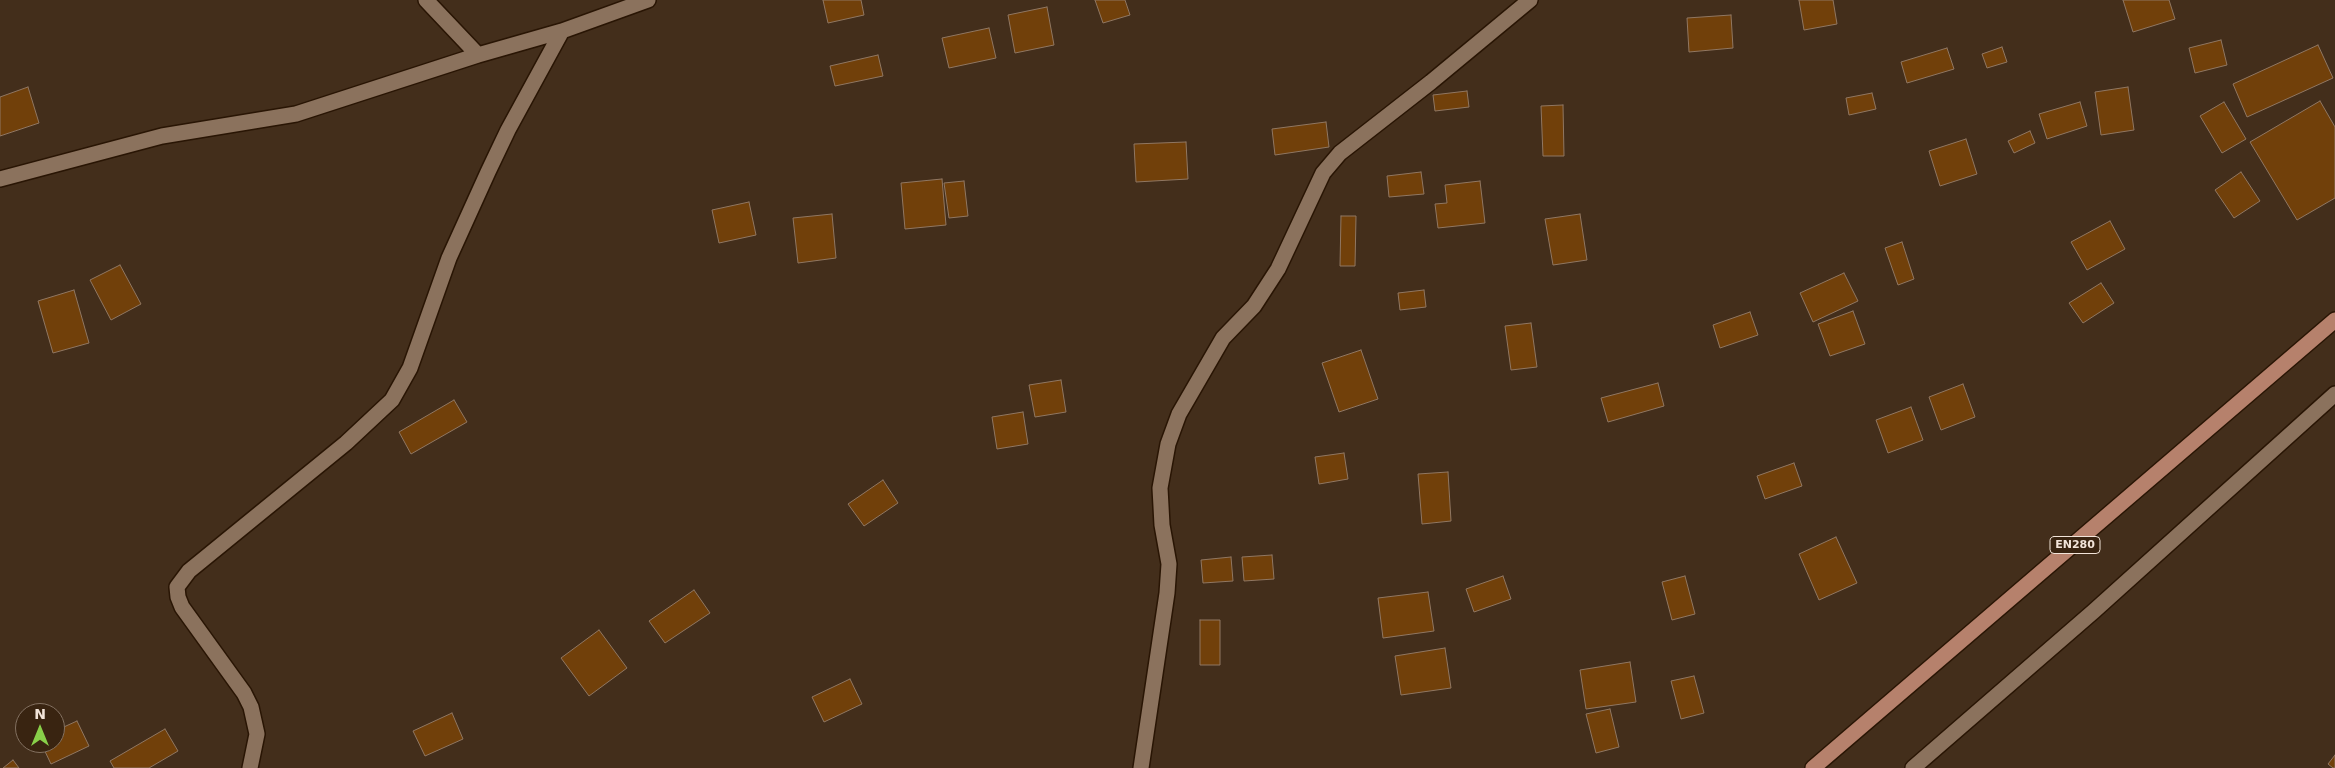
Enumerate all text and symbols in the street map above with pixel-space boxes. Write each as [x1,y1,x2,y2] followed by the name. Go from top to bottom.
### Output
[2050,536,2100,554] road number: EN280
[15,703,65,753] north arrow
[34,706,46,722] text: N

